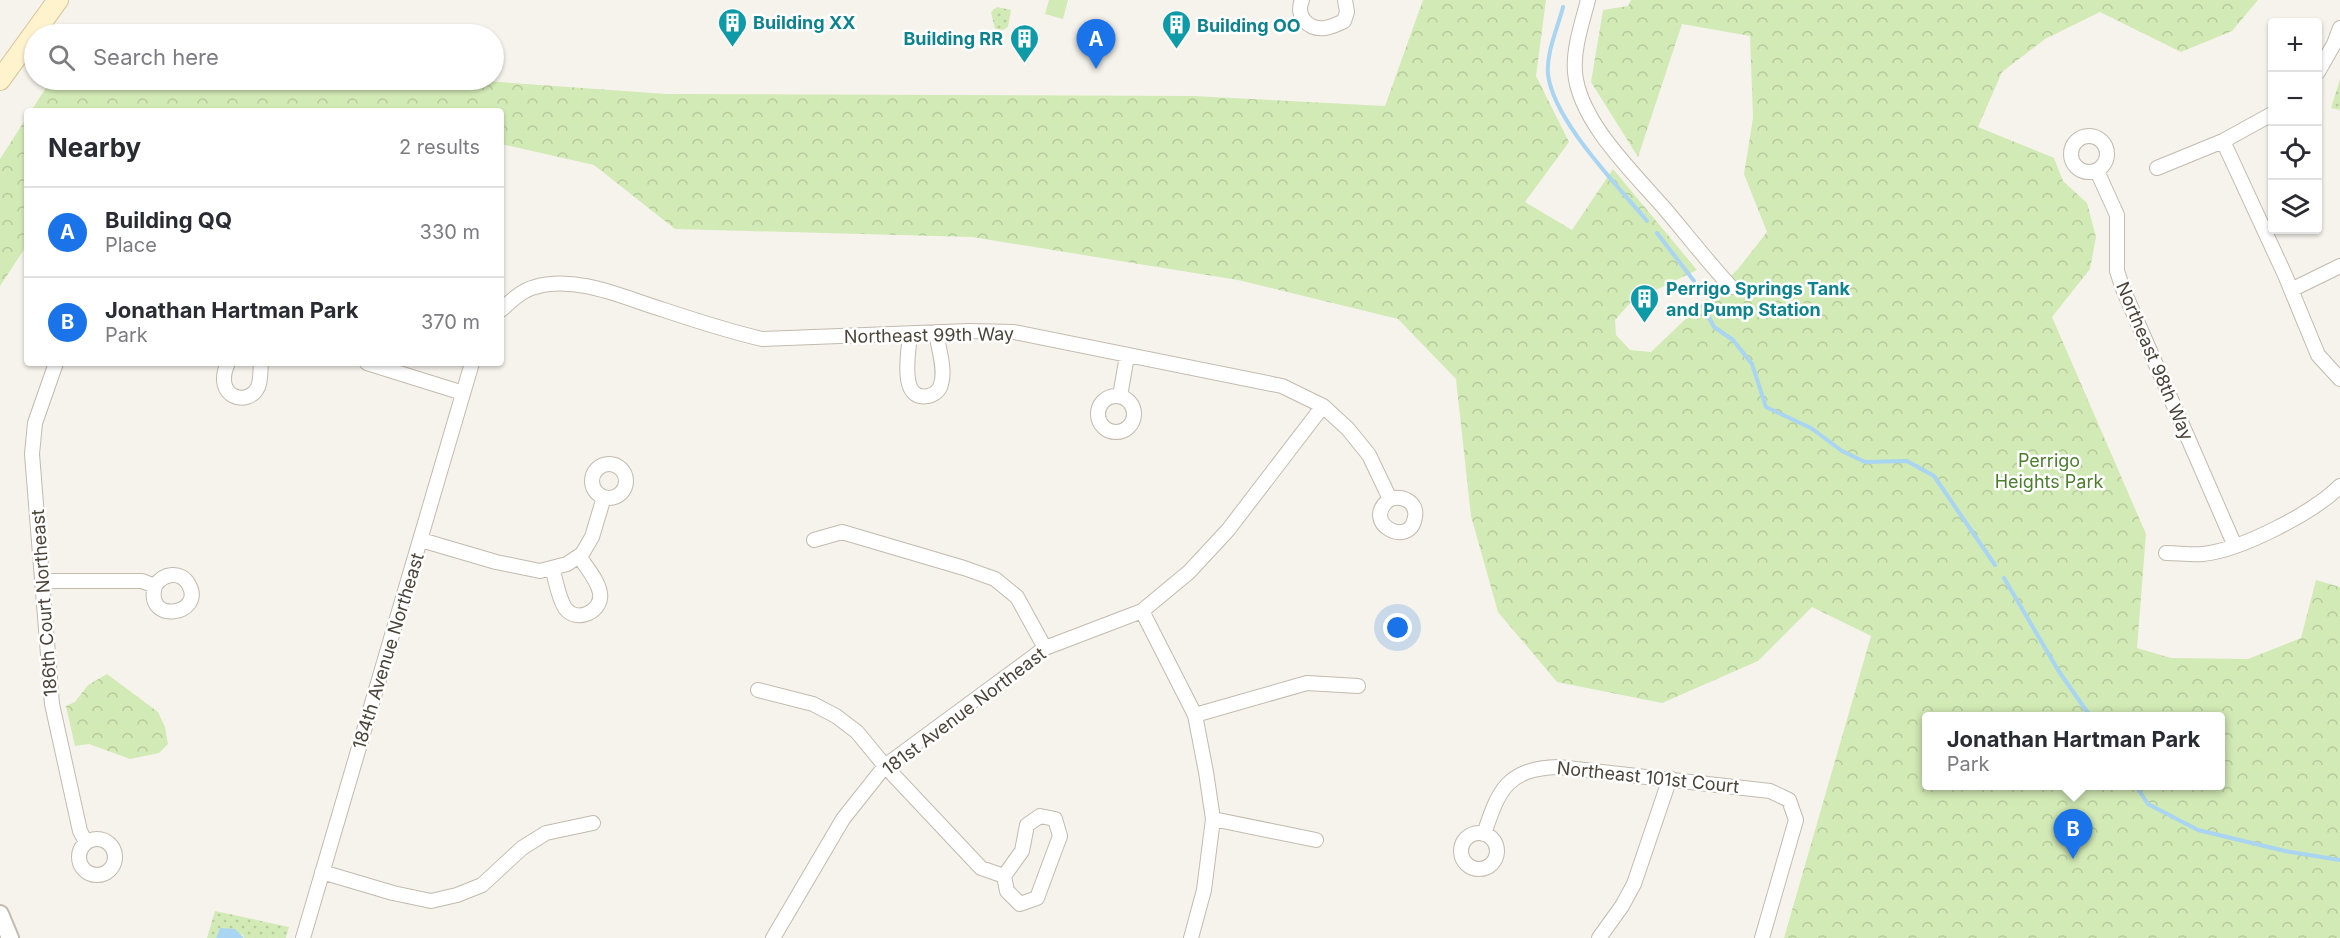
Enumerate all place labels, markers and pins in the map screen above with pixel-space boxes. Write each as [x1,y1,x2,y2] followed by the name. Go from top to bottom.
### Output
[716,6,748,48] building icon: Building XX
[1160,9,1192,51] building icon: Building OO
[753,12,856,33] place label: Building XX
[1197,15,1301,36] place label: Building OO
[1076,20,1116,69] pin: A
[1008,22,1040,64] building icon: Building RR
[903,28,1003,49] place label: Building RR
[1666,278,1850,320] place label: Perrigo Springs Tank and Pump Station
[1629,282,1661,324] building icon: Perrigo Springs Tank and Pump Station
[2054,810,2092,859] pin: B

